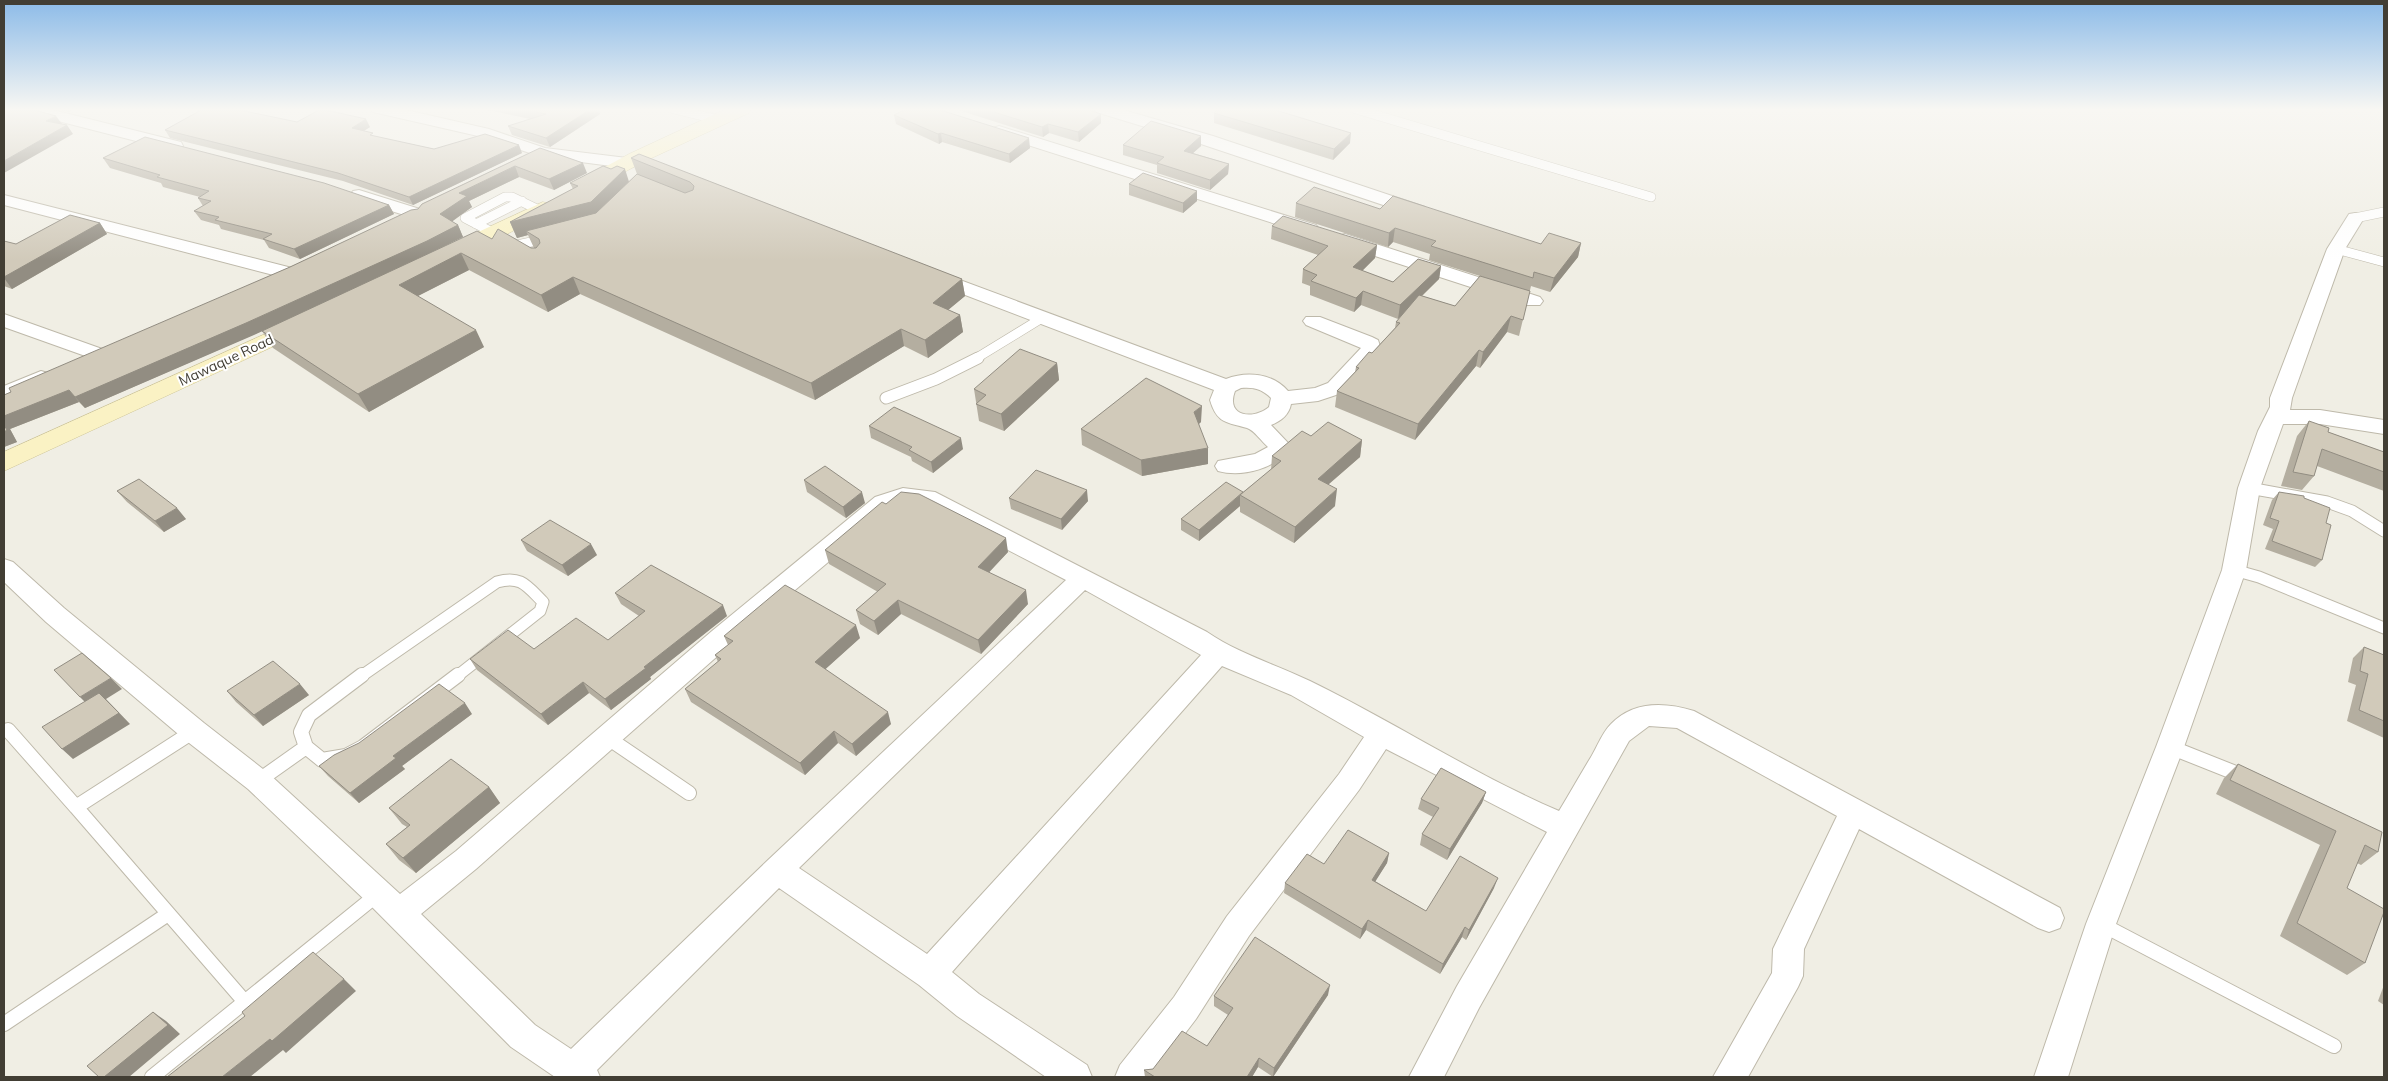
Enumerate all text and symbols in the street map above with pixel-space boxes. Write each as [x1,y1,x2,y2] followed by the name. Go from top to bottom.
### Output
[176,330,276,390] street label: Mawaque Road

